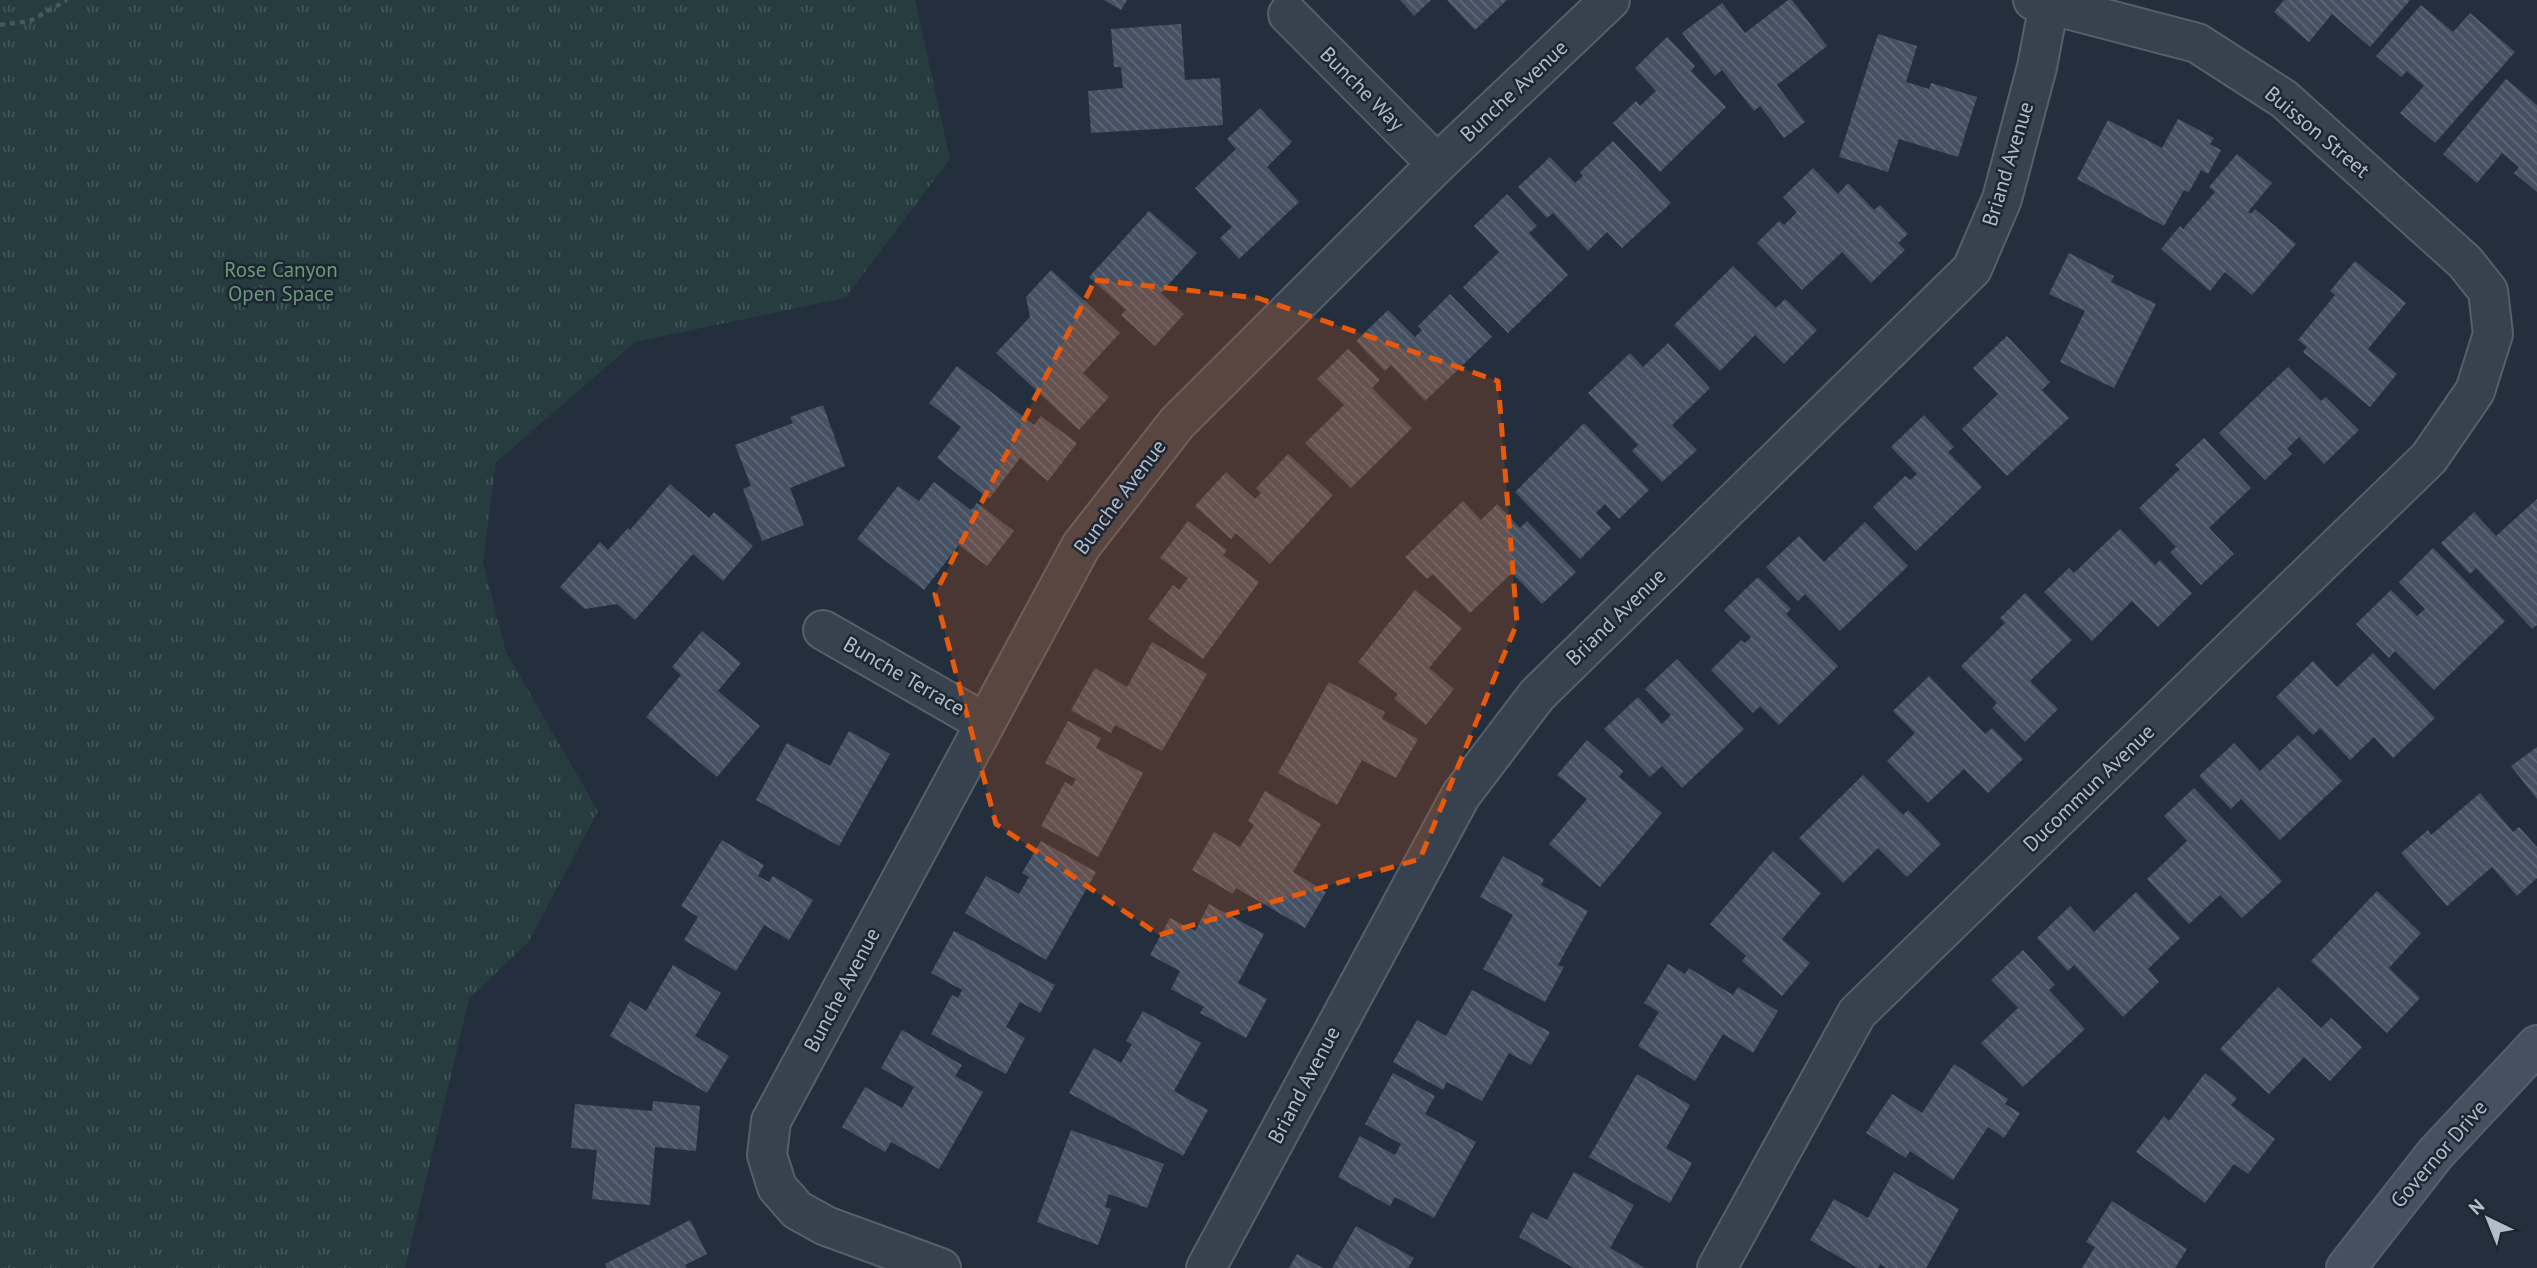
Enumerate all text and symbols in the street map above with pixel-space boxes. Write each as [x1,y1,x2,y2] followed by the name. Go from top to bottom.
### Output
[1454,34,1573,147] street label: Bunche Avenue
[1314,41,1410,137] street label: Bunche Way
[2259,80,2375,183] street label: Buisson Street
[1976,98,2039,229] street label: Briand Avenue
[224,256,338,307] park label: Rose Canyon Open Space
[1068,434,1172,560] street label: Bunche Avenue
[1560,562,1671,671] street label: Briand Avenue
[839,630,970,721] street label: Bunche Terrace
[2017,718,2160,857] street label: Ducommun Avenue
[797,923,886,1057] street label: Bunche Avenue
[1261,1022,1346,1148] street label: Briand Avenue
[2384,1094,2493,1213] street label: Governor Drive
[2453,1184,2523,1254] north arrow
[2464,1194,2489,1220] text: N

